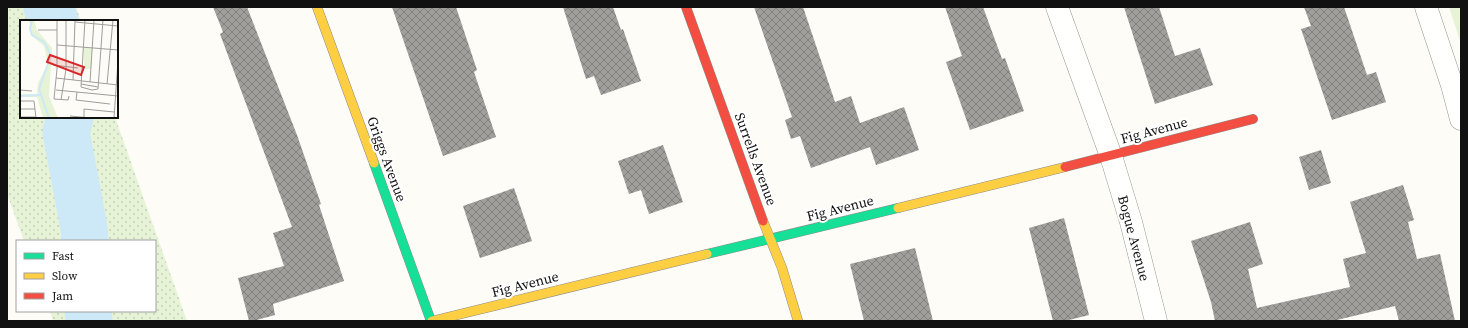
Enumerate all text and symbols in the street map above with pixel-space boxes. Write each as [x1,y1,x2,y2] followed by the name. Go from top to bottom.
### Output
[20,20,118,118] inset map
[730,110,782,208] street label: Surrells Avenue
[1118,111,1190,149] street label: Fig Avenue
[362,114,412,204] street label: Griggs Avenue
[804,190,876,226] street label: Fig Avenue
[1113,193,1155,283] street label: Bogue Avenue
[16,240,156,312] legend
[52,248,74,264] text: Fast
[489,266,561,302] street label: Fig Avenue
[52,268,78,284] text: Slow
[51,288,73,304] text: Jam

